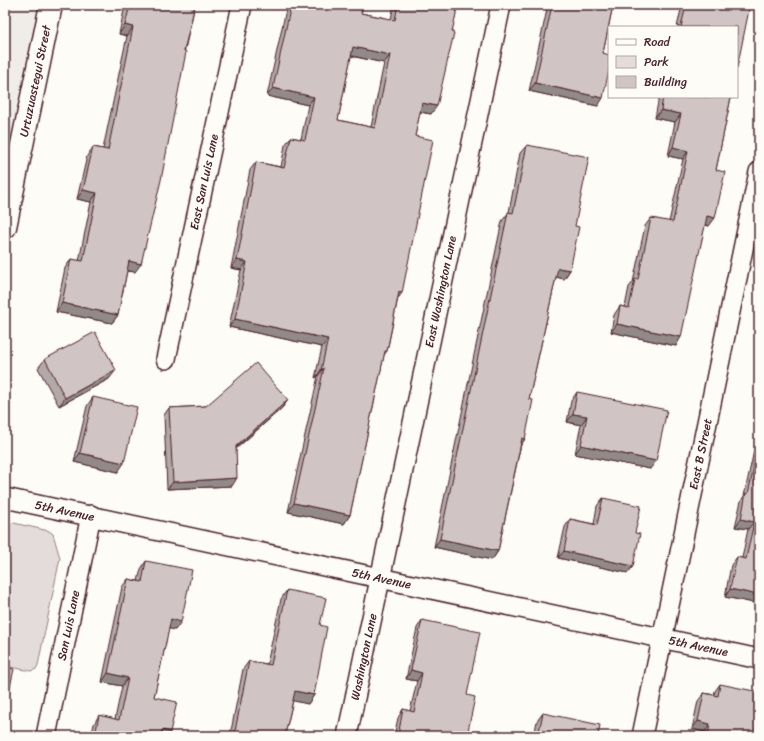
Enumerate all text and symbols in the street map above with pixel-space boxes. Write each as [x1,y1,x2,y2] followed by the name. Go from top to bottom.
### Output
[13,22,58,139] street label: Urtuzuastegui Street
[608,26,738,98] legend
[644,31,671,53] text: Road
[644,51,669,73] text: Park
[644,71,687,93] text: Building
[183,132,225,232] street label: East San Luis Lane
[418,234,463,350] street label: East Washington Lane
[682,416,719,492] street label: East B Street
[33,494,97,528] street label: 5th Avenue
[350,561,414,595] street label: 5th Avenue
[51,588,86,662] street label: San Luis Lane
[344,611,384,702] street label: Washington Lane
[667,629,730,663] street label: 5th Avenue

